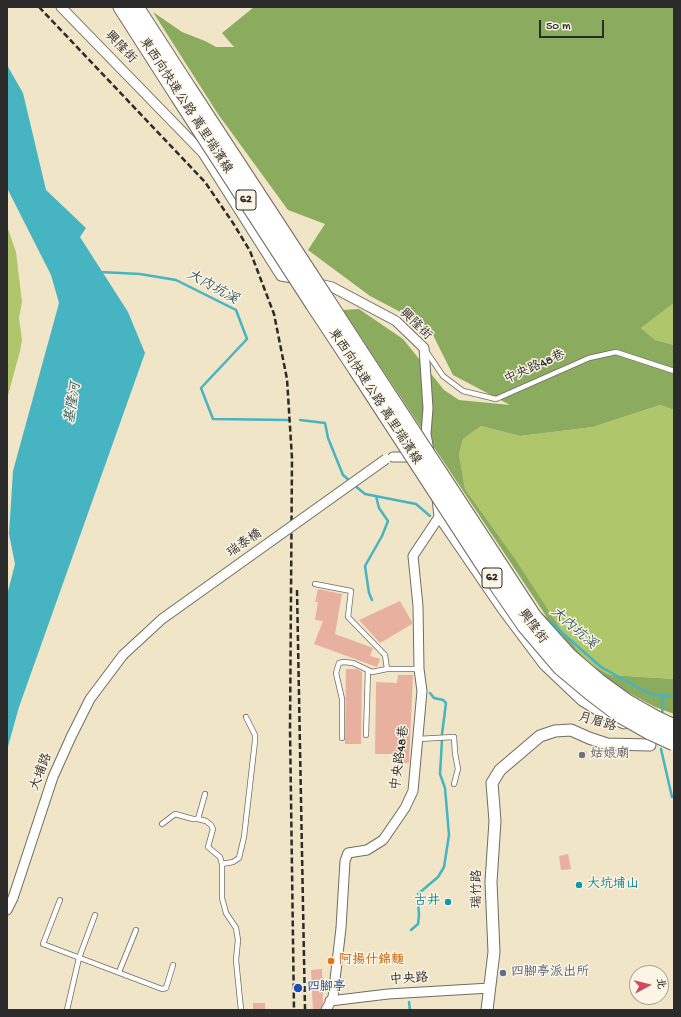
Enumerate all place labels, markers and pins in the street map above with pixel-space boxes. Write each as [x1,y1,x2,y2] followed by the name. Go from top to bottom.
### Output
[590,747,629,763] place label: 姑娘廟
[577,750,587,760] marker: 姑娘廟
[587,877,639,893] place label: 大坑埔山
[574,880,584,890] marker: 大坑埔山
[414,894,440,910] place label: 古井
[443,897,453,907] marker: 古井
[339,953,404,969] place label: 阿揚什錦麵
[326,956,336,966] marker: 阿揚什錦麵
[511,965,589,981] place label: 四腳亭派出所
[498,968,508,978] marker: 四腳亭派出所
[307,980,346,996] place label: 四腳亭
[292,982,304,994] marker: 四腳亭

